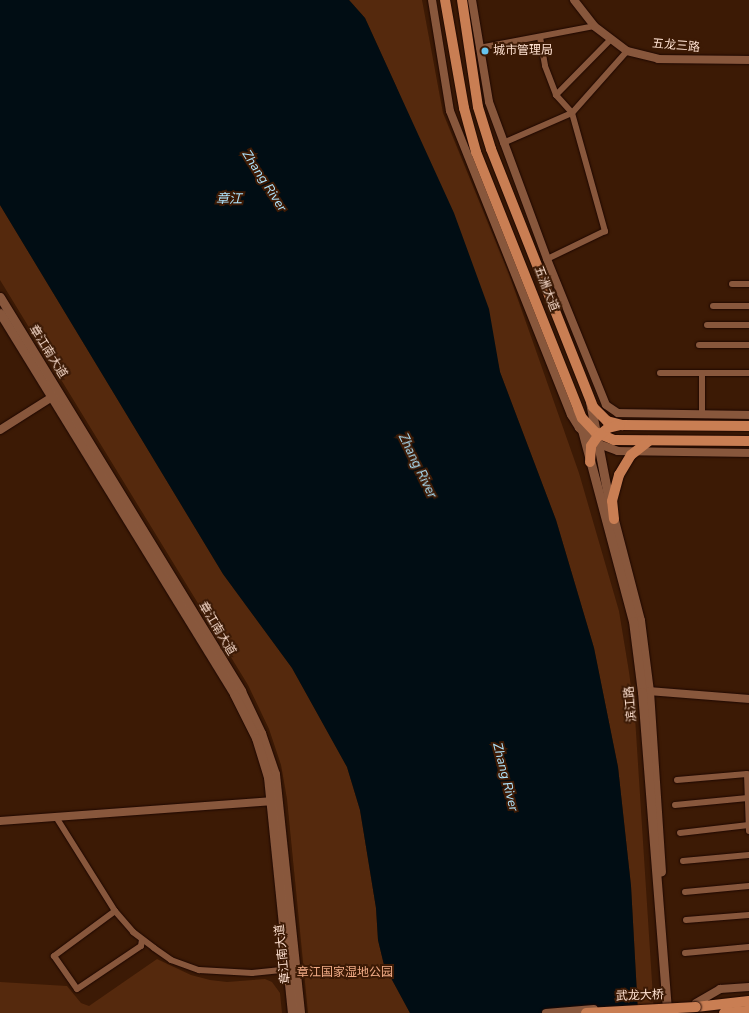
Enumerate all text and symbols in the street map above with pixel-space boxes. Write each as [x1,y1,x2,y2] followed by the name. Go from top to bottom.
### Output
[651,37,701,55] street label: 五龙三路
[493,44,553,58] place label: 城市管理局
[480,46,490,56] marker: 城市管理局
[238,147,290,215] water label: Zhang River
[216,191,242,207] water label: 章江
[531,264,561,314] street label: 五洲大道
[26,323,70,381] street label: 章江南大道
[395,431,439,501] water label: Zhang River
[195,600,239,658] street label: 章江南大道
[622,685,640,723] street label: 滨江路
[489,741,521,813] water label: Zhang River
[273,923,293,985] street label: 章江南大道
[297,966,393,980] park label: 章江国家湿地公园
[616,988,664,1004] street label: 武龙大桥

